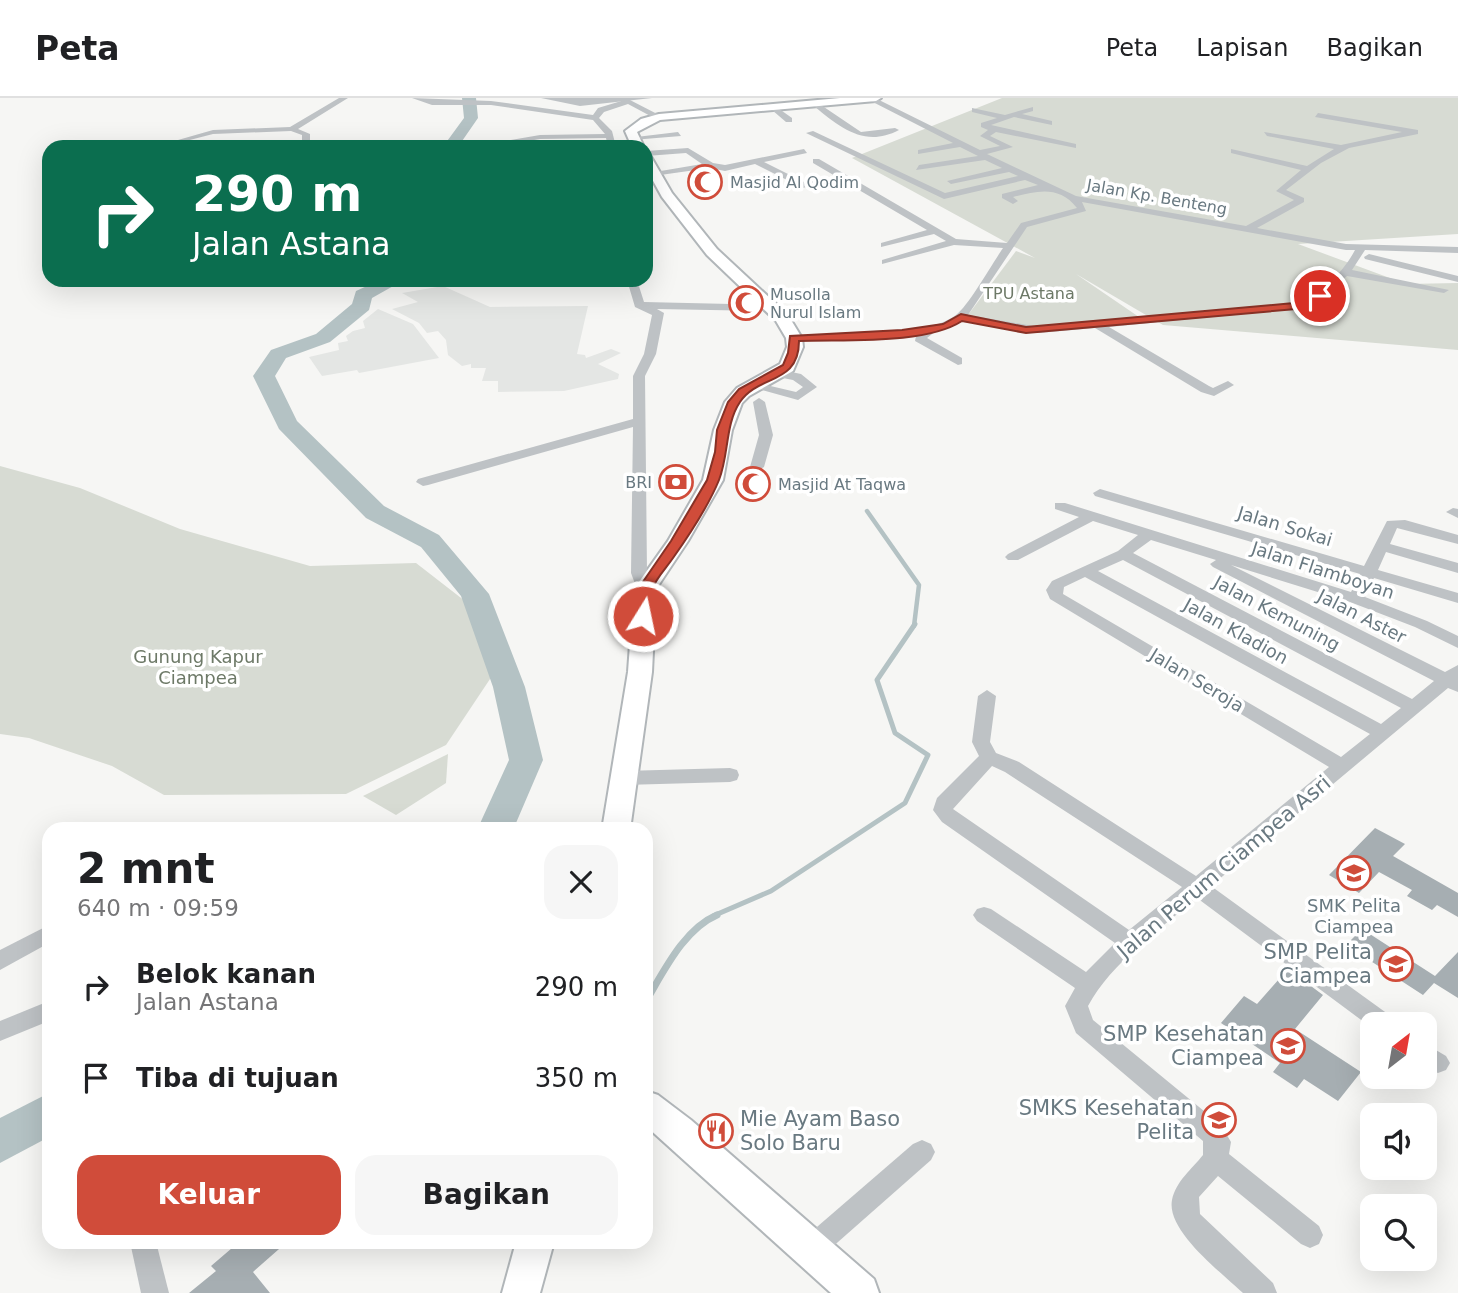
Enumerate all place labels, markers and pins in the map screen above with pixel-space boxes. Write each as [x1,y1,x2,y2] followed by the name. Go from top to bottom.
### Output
[686,163,724,201] mosque icon: Masjid Al Qodim
[730,173,859,192] place label: Masjid Al Qodim
[1290,266,1350,326] pin
[727,284,765,322] mosque icon: Musolla Nurul Islam
[770,285,861,322] place label: Musolla Nurul Islam
[657,463,695,501] bank icon: BRI
[734,465,772,503] mosque icon: Masjid At Taqwa
[625,473,652,492] place label: BRI
[778,475,906,494] place label: Masjid At Taqwa
[1335,854,1373,892] school or university icon: SMK Pelita Ciampea
[1307,895,1401,937] place label: SMK Pelita Ciampea
[1264,940,1372,988] place label: SMP Pelita Ciampea
[1377,945,1415,983] school or university icon: SMP Pelita Ciampea
[1103,1022,1264,1070] place label: SMP Kesehatan Ciampea
[1269,1027,1307,1065] school or university icon: SMP Kesehatan Ciampea
[1019,1096,1194,1144] place label: SMKS Kesehatan Pelita
[1200,1101,1238,1139] school or university icon: SMKS Kesehatan Pelita
[740,1107,900,1155] place label: Mie Ayam Baso Solo Baru
[697,1112,735,1150] restaurant icon: Mie Ayam Baso Solo Baru

